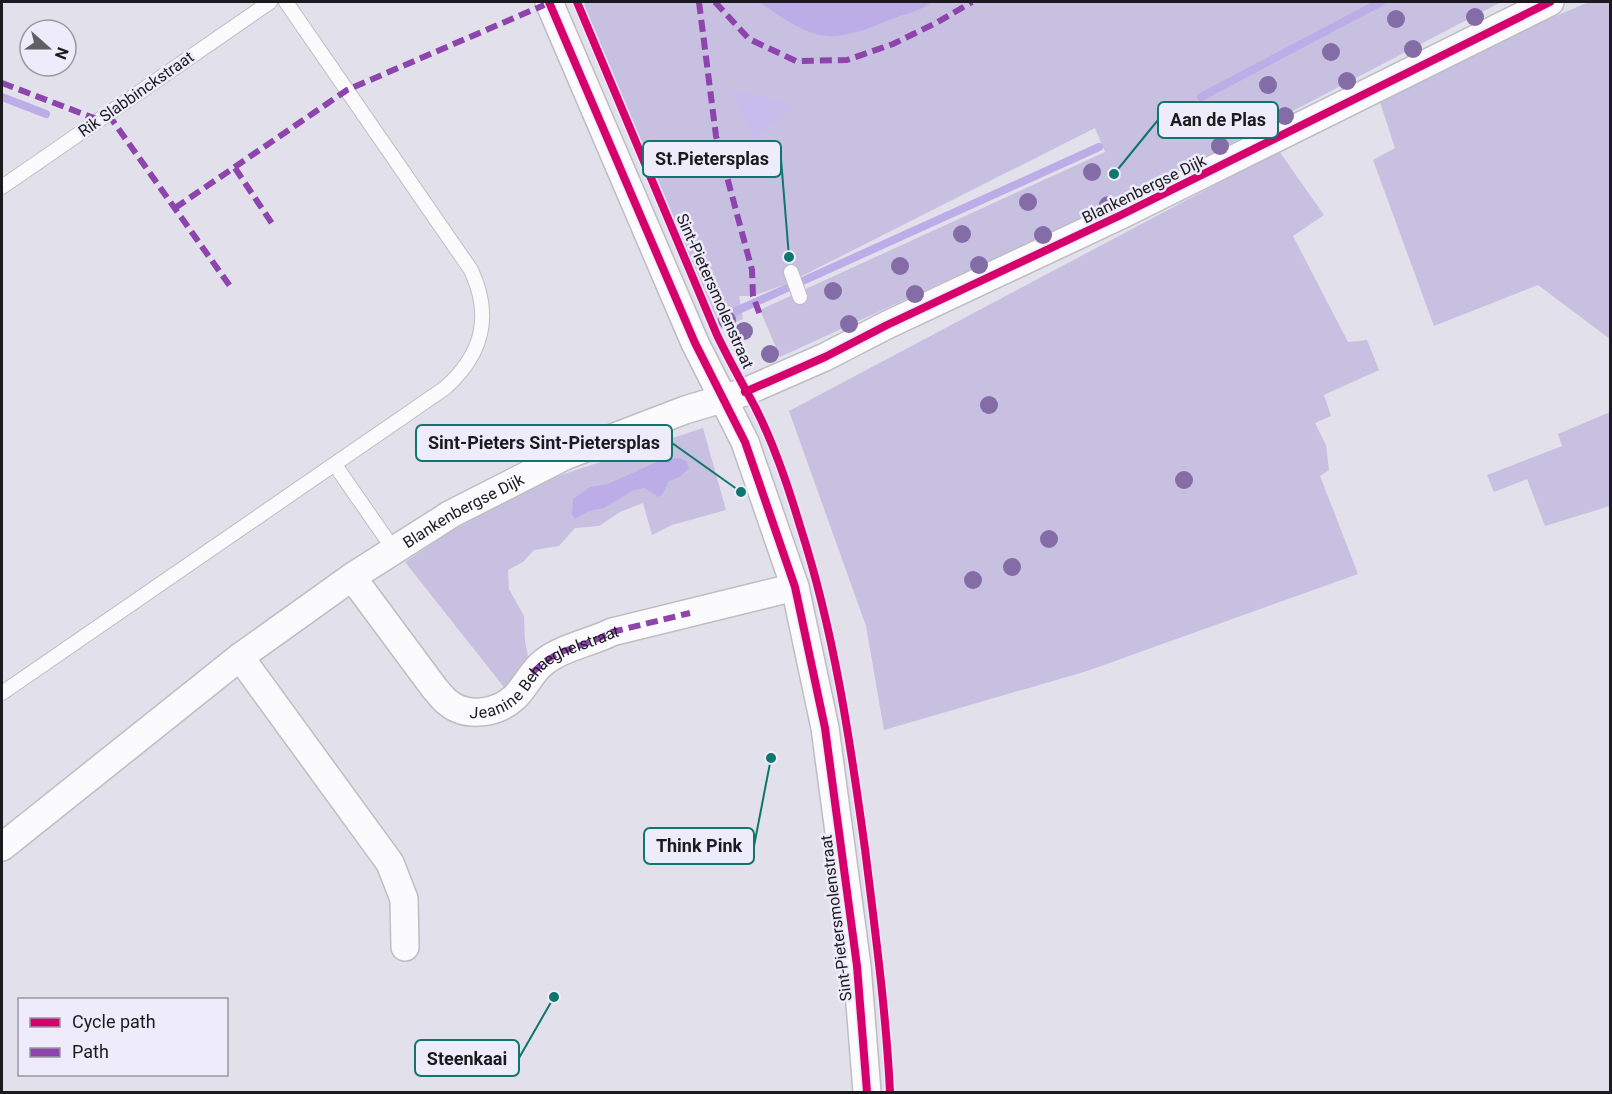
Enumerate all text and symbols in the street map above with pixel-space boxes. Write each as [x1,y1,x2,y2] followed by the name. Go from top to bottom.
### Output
[18,18,78,78] north arrow
[51,45,72,62] text: N
[75,47,197,141] street label: Rik Slabbinckstraat
[1158,102,1278,138] callout: Aan de Plas
[1170,109,1266,130] text: Aan de Plas
[643,141,781,177] callout: St.Pietersplas
[655,148,769,169] text: St.Pietersplas
[1079,150,1210,227] street label: Blankenbergse Dijk
[672,211,758,371] street label: Sint-Pietersmolenstraat
[416,425,672,461] callout: Sint-Pieters Sint-Pietersplas
[428,432,660,453] text: Sint-Pieters Sint-Pietersplas
[399,469,528,552] street label: Blankenbergse Dijk
[469,621,621,722] street label: Jeanine Behaeghelstraat
[644,828,754,864] callout: Think Pink
[816,834,856,1002] street label: Sint-Pietersmolenstraat
[656,835,743,856] text: Think Pink
[18,998,228,1076] legend
[72,1011,156,1032] text: Cycle path
[415,1040,519,1076] callout: Steenkaai
[72,1041,109,1062] text: Path
[427,1048,507,1069] text: Steenkaai

